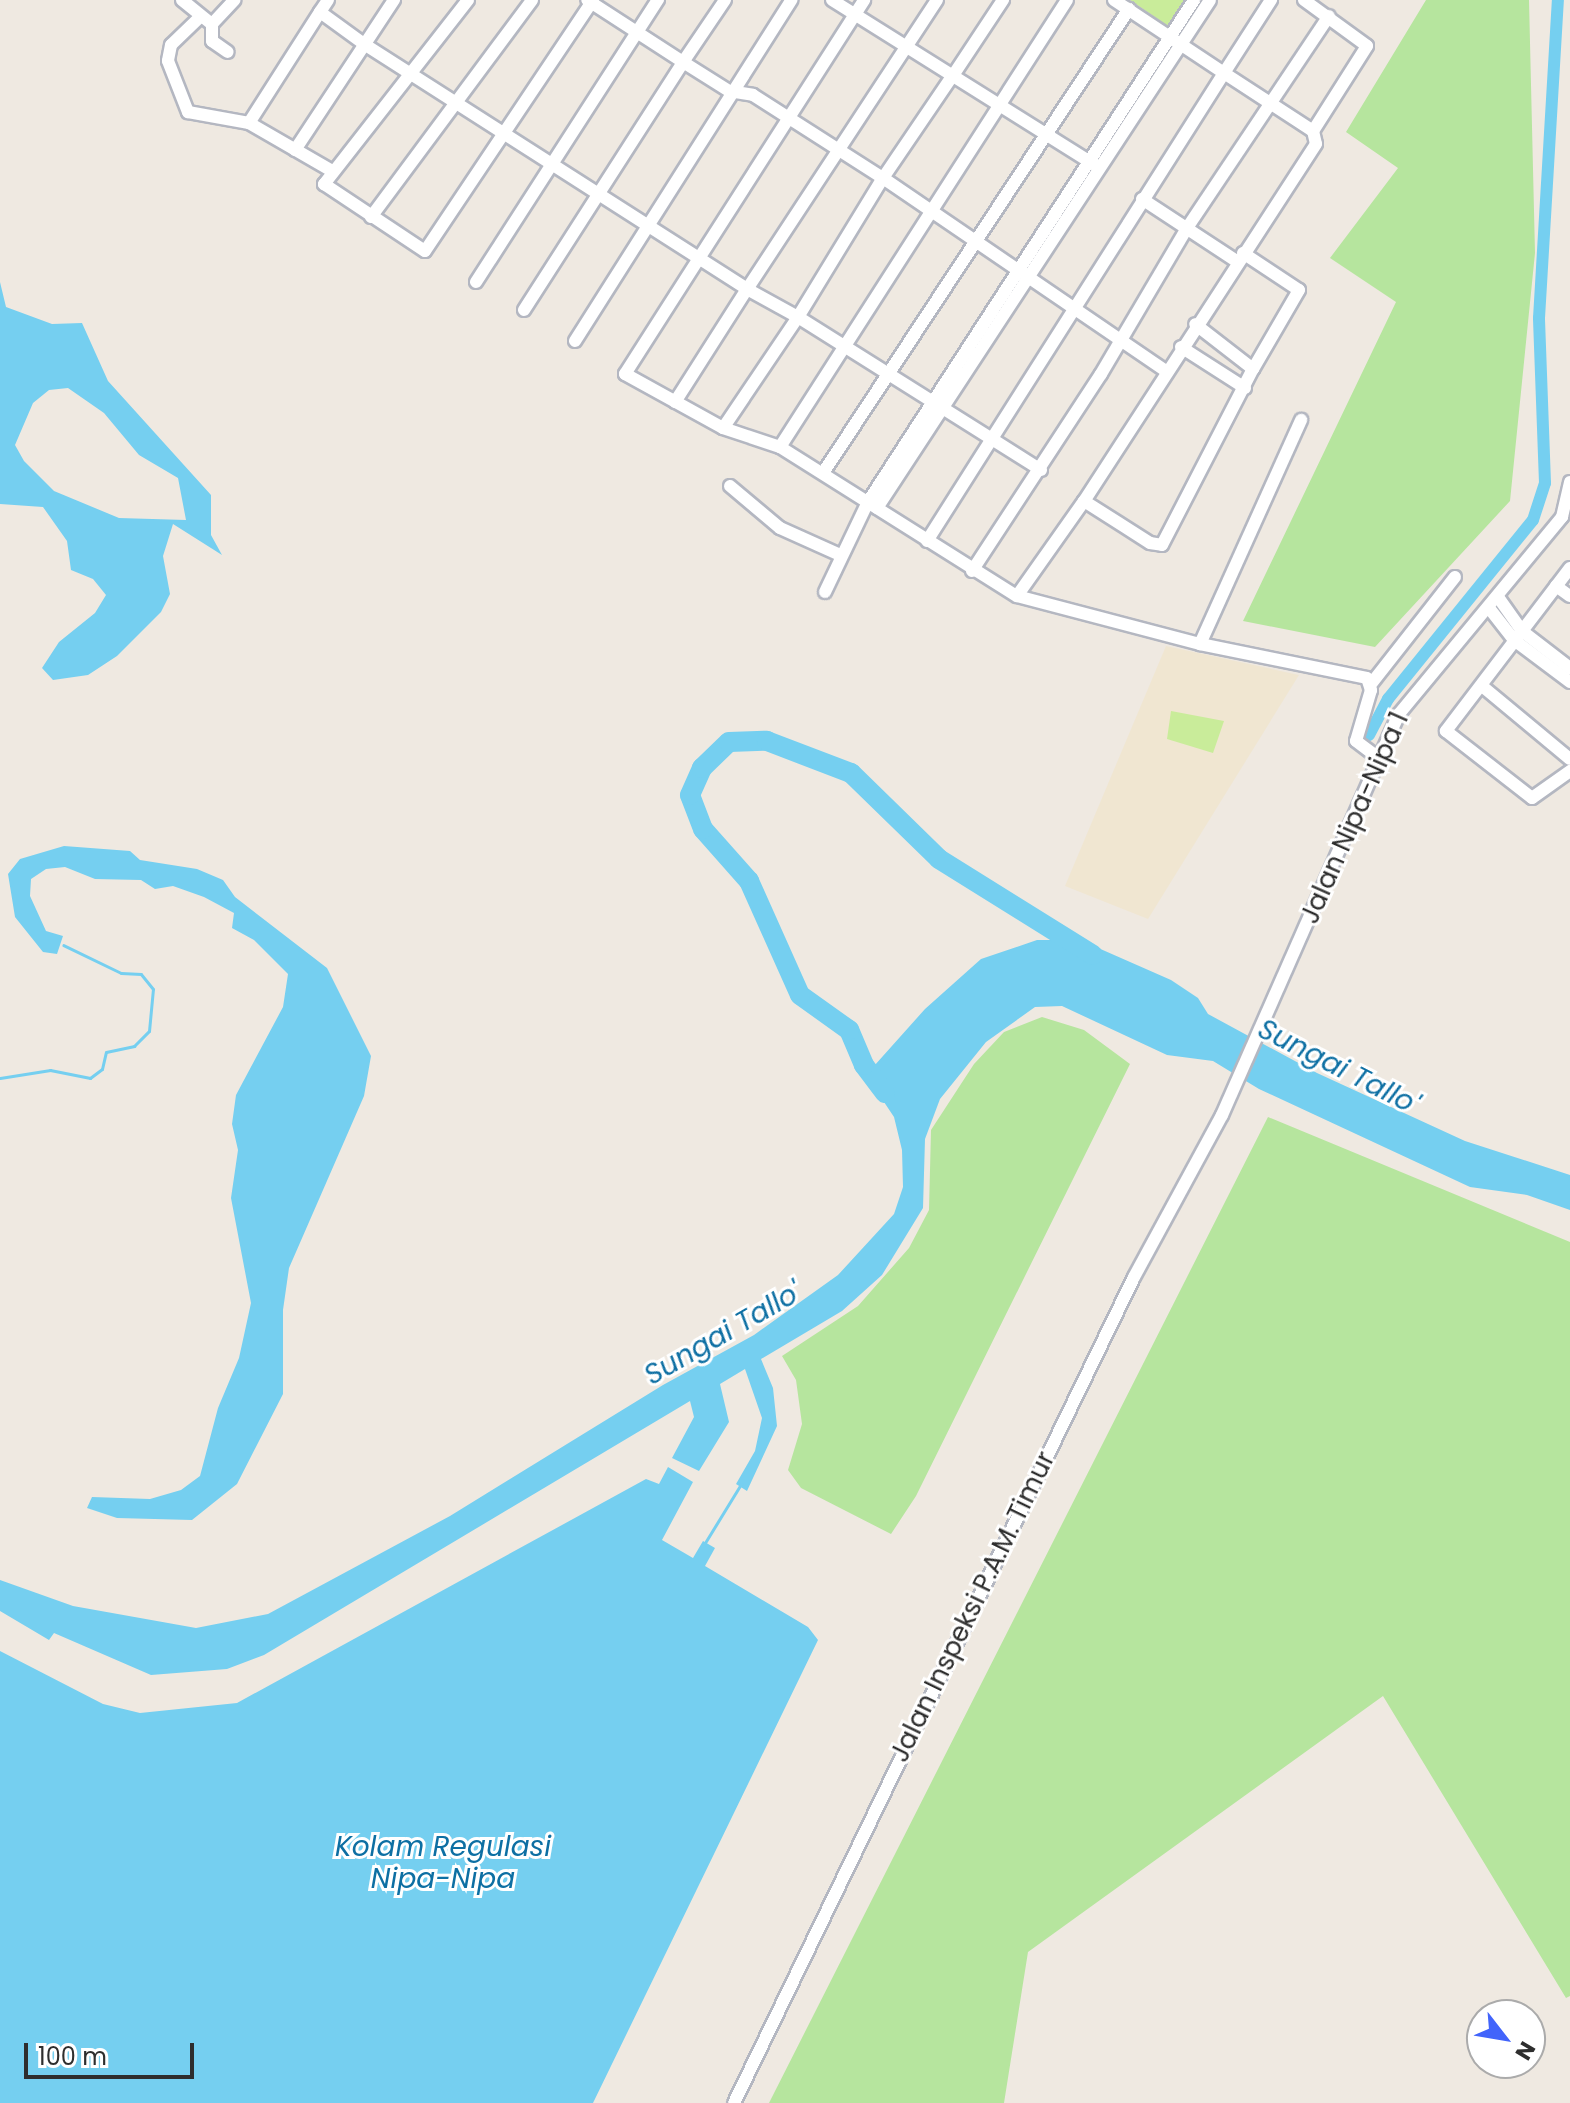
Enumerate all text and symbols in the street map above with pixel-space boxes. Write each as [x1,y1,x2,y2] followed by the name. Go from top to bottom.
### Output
[1294,707,1416,929] street label: Jalan Nipa-Nipa 1
[1252,1012,1424,1122] water label: Sungai Tallo'
[639,1276,807,1392] water label: Sungai Tallo'
[884,1447,1062,1767] street label: Jalan Inspeksi P.A.M. Timur
[335,1830,551,1896] water label: Kolam Regulasi Nipa-Nipa
[1466,1999,1546,2079] north arrow
[28,2027,198,2077] scale bar
[1508,2036,1543,2066] text: N
[38,2040,107,2073] text: 100 m

